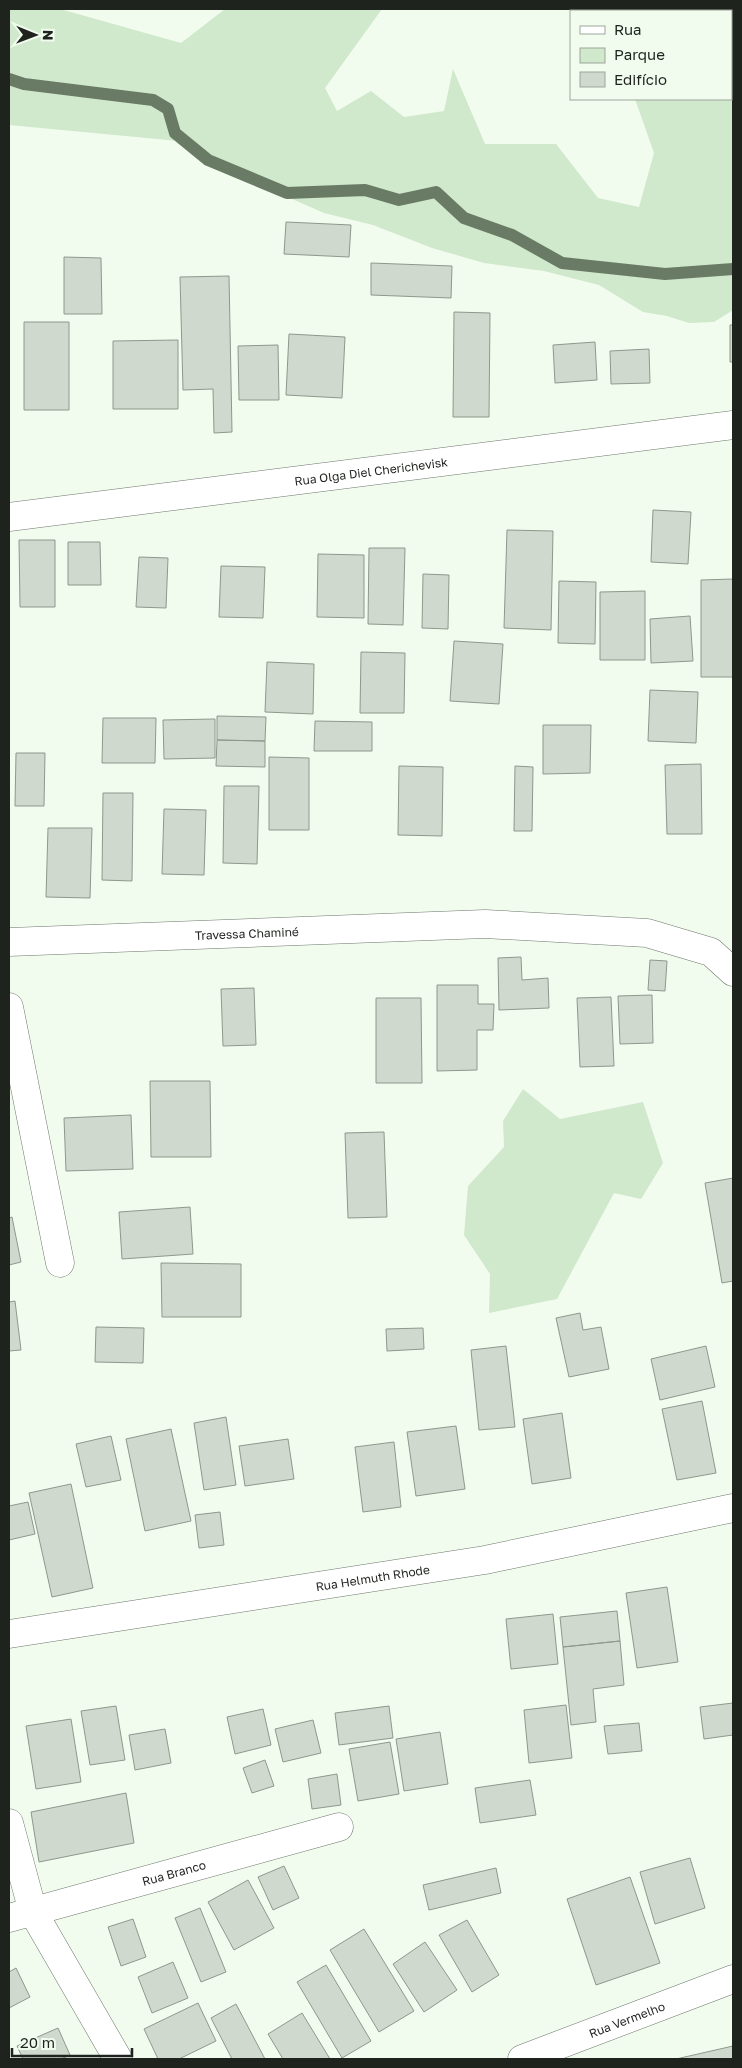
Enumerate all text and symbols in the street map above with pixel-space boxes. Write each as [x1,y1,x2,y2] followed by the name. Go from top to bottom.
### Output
[10,10,60,60] north arrow
[570,10,732,100] legend
[614,20,641,38] text: Rua
[40,30,57,41] text: N
[614,45,665,63] text: Parque
[614,70,667,88] text: Edifício
[294,454,449,488] street label: Rua Olga Diel Cherichevisk
[195,924,299,942] street label: Travessa Chaminé
[315,1561,431,1594] street label: Rua Helmuth Rhode
[140,1857,207,1888] street label: Rua Branco
[587,1998,667,2040] street label: Rua Vermelho
[12,2026,132,2058] scale bar
[20,2033,55,2051] text: 20 m

